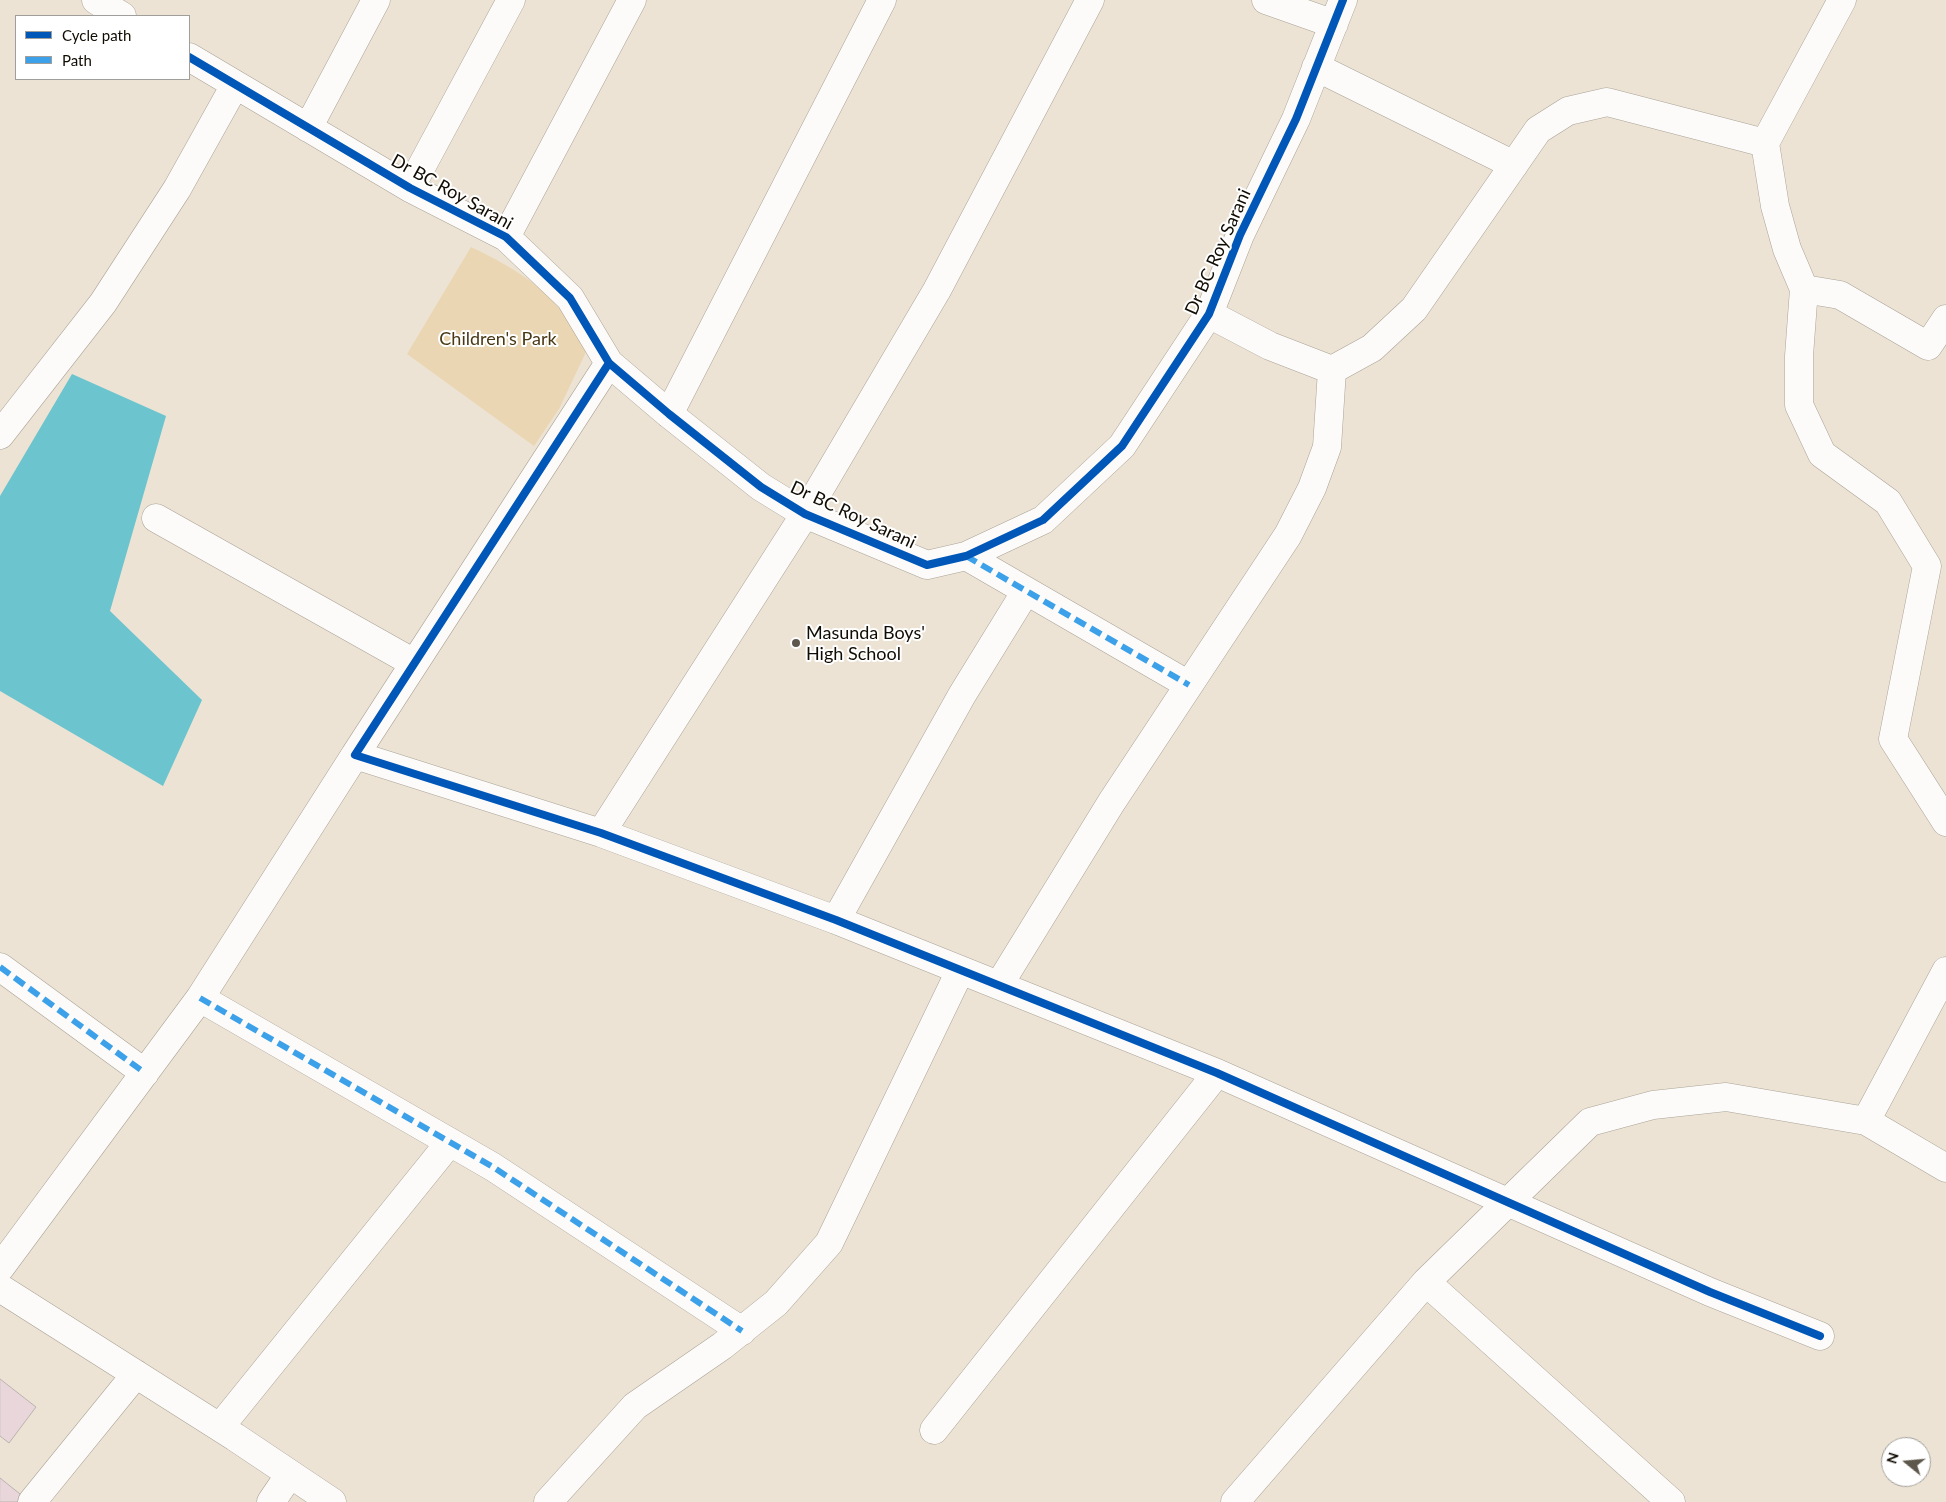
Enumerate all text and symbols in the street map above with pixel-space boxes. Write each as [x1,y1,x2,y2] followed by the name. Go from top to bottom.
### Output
[15,15,190,80] legend
[62,26,131,44] text: Cycle path
[62,51,92,69] text: Path
[387,150,517,234] street label: Dr BC Roy Sarani
[1181,186,1255,318] street label: Dr BC Roy Sarani
[439,328,557,350] park label: Children's Park
[787,477,919,553] street label: Dr BC Roy Sarani
[806,622,925,664] place label: Masunda Boys' High School
[790,637,802,649] marker: Masunda Boys' High School
[1881,1437,1931,1487] north arrow
[1882,1450,1902,1465] text: N

